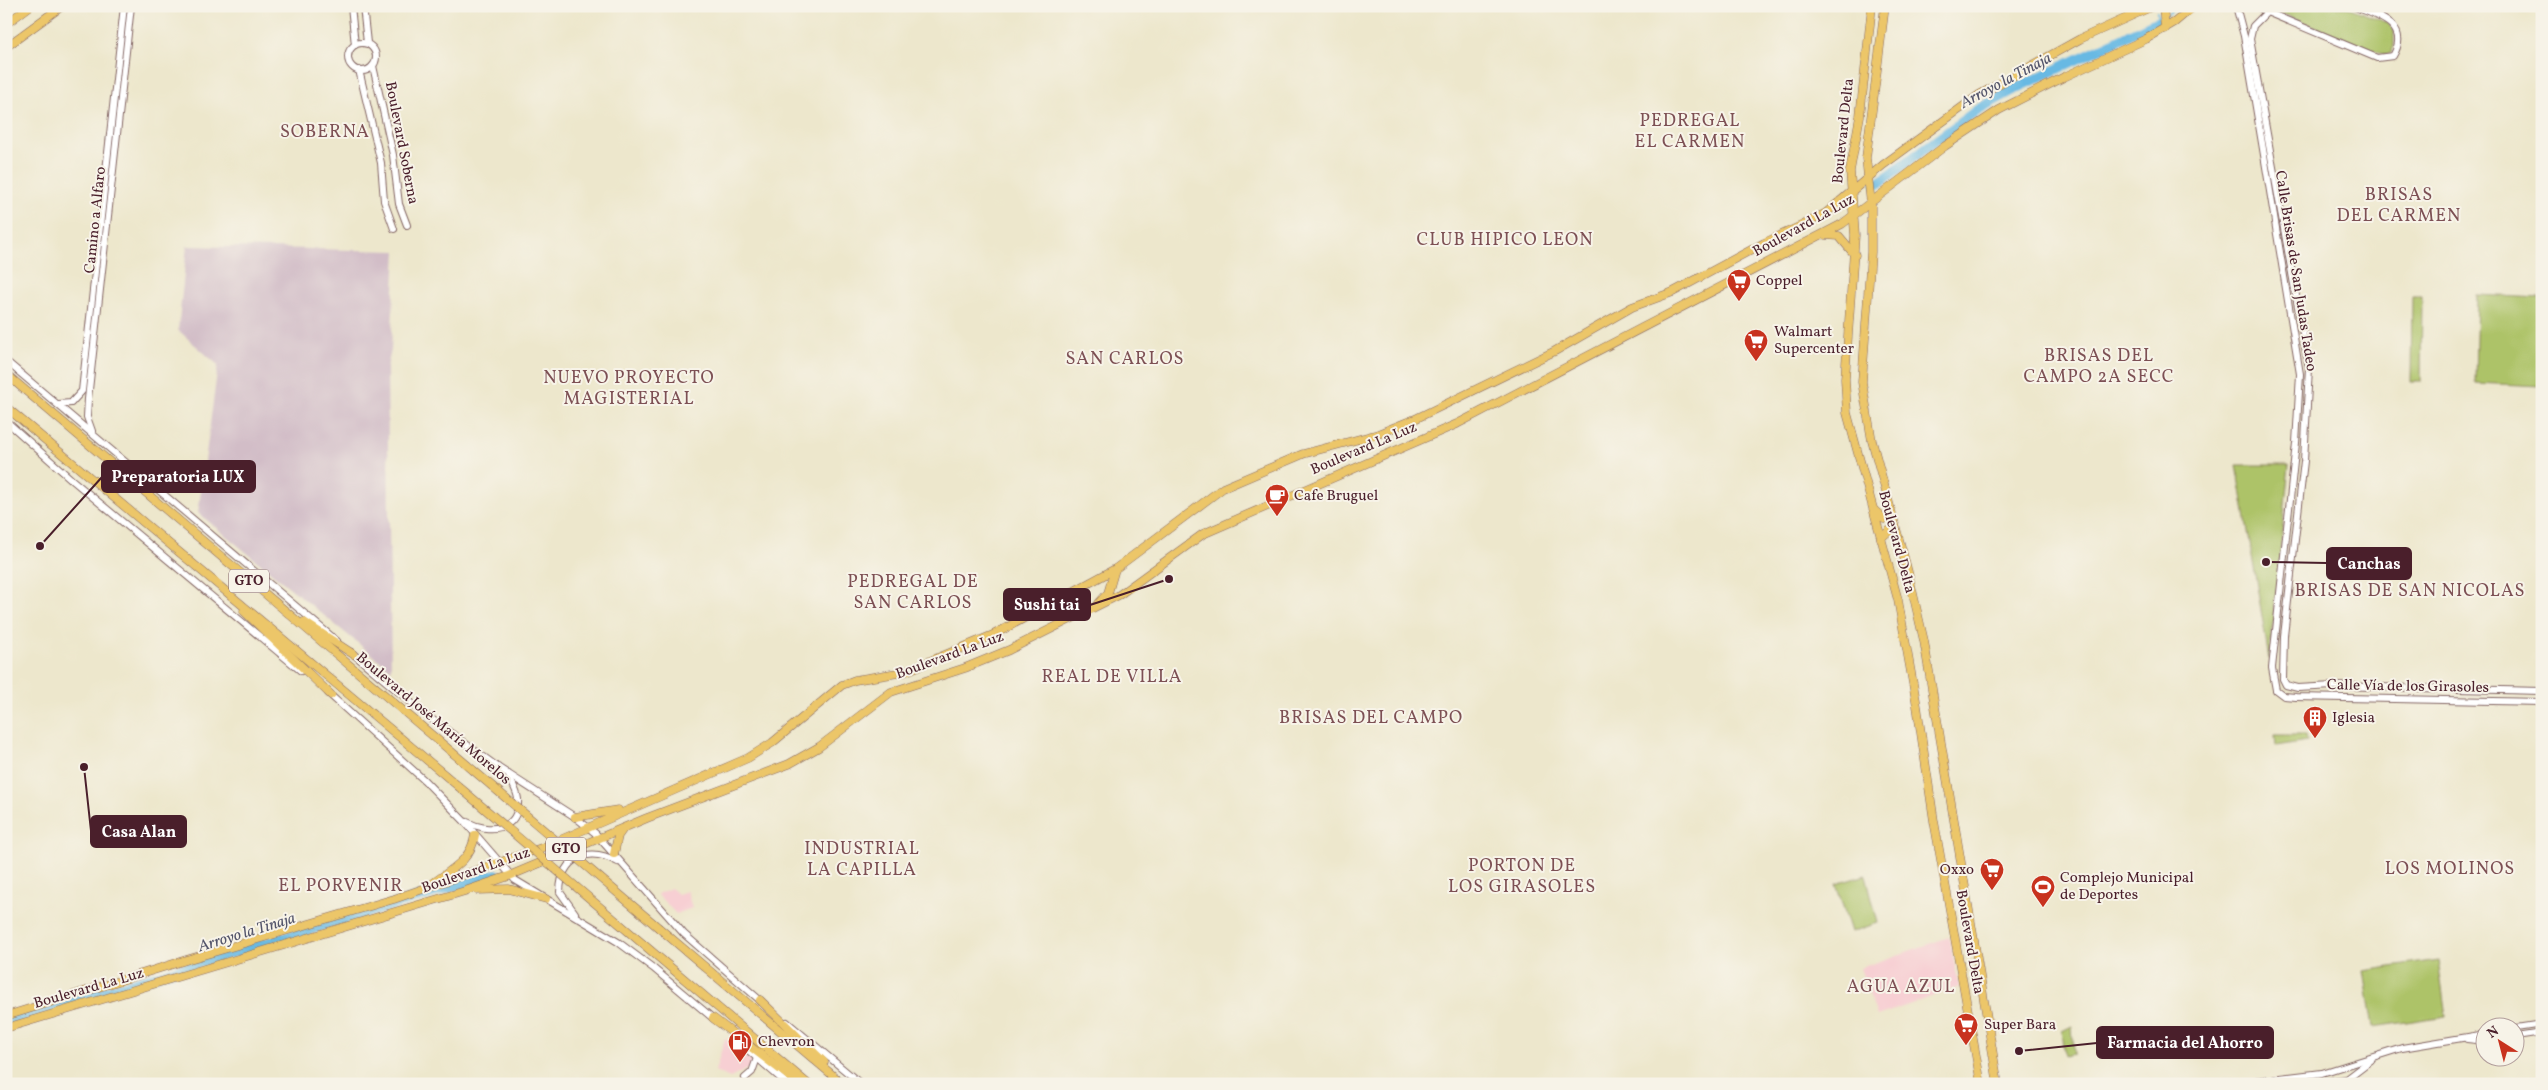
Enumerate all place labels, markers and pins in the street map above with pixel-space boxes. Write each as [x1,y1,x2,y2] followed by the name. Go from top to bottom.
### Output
[1726,268,1752,302] supermarket icon: Coppel
[1756,271,1803,292] place label: Coppel
[1774,322,1854,360] place label: Walmart Supercenter
[1743,328,1769,362] supermarket icon: Walmart Supercenter
[102,461,255,492] callout: Preparatoria LUX
[1264,483,1290,517] cafe icon: Cafe Bruguel
[1294,486,1378,507] place label: Cafe Bruguel
[2327,548,2411,579] callout: Canchas
[1004,589,1090,620] callout: Sushi tai
[2302,705,2328,739] building icon: Iglesia
[2332,708,2375,729] place label: Iglesia
[91,816,186,847] callout: Casa Alan
[1979,857,2005,891] supermarket icon: Oxxo
[1940,860,1974,881] place label: Oxxo
[2060,868,2194,906] place label: Complejo Municipal de Deportes
[2030,874,2056,908] sports icon: Complejo Municipal de Deportes
[1953,1012,1979,1046] supermarket icon: Super Bara
[1984,1015,2056,1036] place label: Super Bara
[2097,1027,2273,1058] callout: Farmacia del Ahorro
[727,1029,753,1063] fuel station icon: Chevron
[758,1032,815,1053] place label: Chevron

